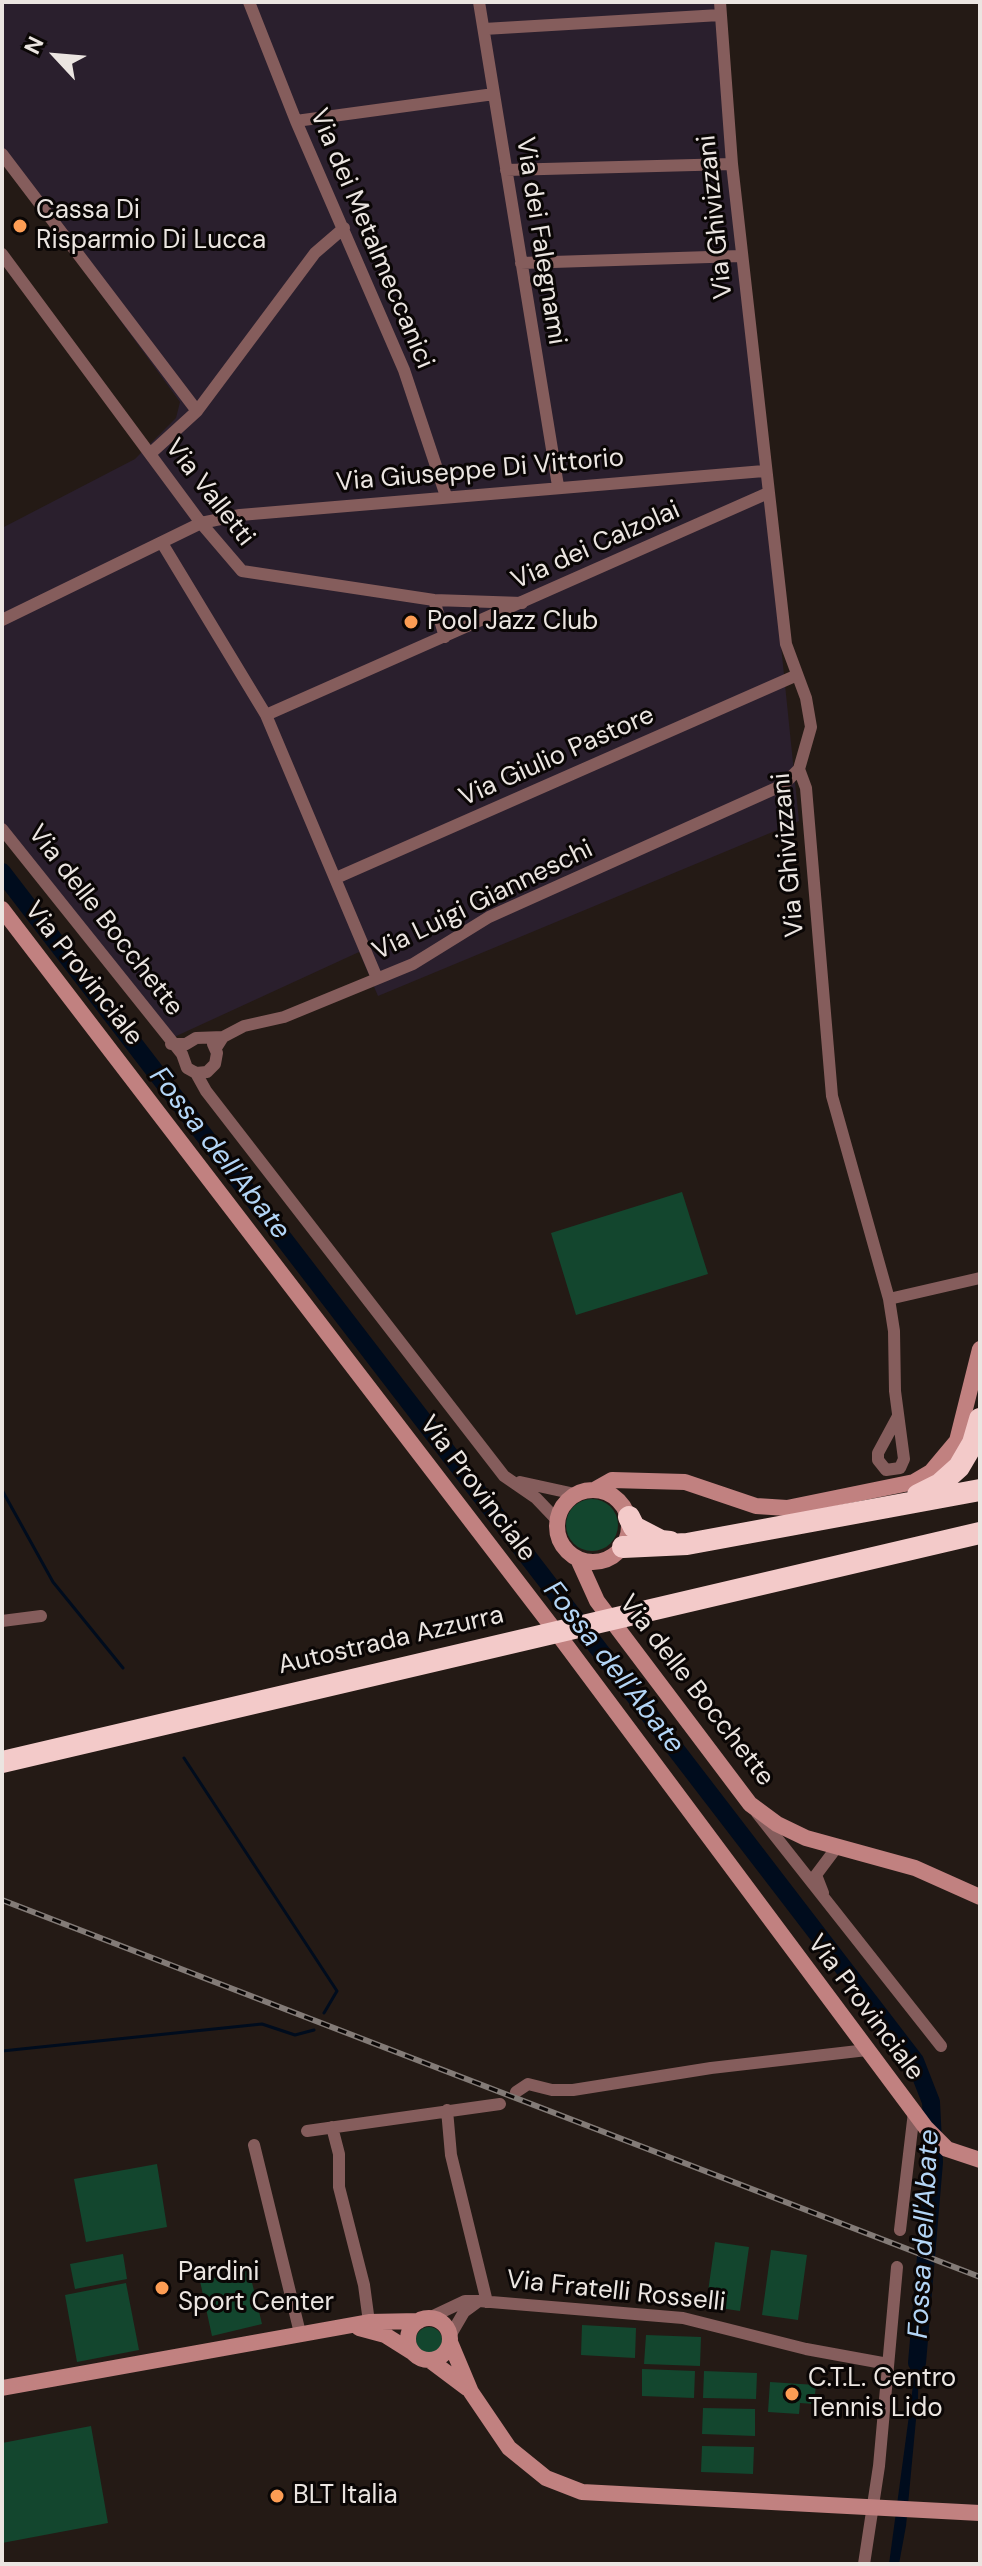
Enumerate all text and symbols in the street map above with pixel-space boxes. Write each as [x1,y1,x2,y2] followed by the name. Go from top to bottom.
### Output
[16,16,96,96] north arrow
[17,32,51,59] text: N
[302,104,440,374] street label: Via dei Metalmeccanici
[692,133,740,301] street label: Via Ghivizzani
[508,135,572,347] street label: Via dei Falegnami
[36,195,266,256] place label: Cassa Di Risparmio Di Lucca
[11,217,29,235] marker: Cassa Di Risparmio Di Lucca
[158,433,260,553] street label: Via Valletti
[335,443,625,499] street label: Via Giuseppe Di Vittorio
[507,495,685,597] street label: Via dei Calzolai
[427,606,598,638] place label: Pool Jazz Club
[402,613,420,631] marker: Pool Jazz Club
[455,700,659,814] street label: Via Giulio Pastore
[766,772,812,938] street label: Via Ghivizzani
[21,819,189,1023] street label: Via delle Bocchette
[368,834,598,968] street label: Via Luigi Gianneschi
[17,896,149,1052] street label: Via Provinciale
[141,1061,297,1247] water label: Fossa dell'Abate
[412,1410,542,1568] street label: Via Provinciale
[535,1575,691,1761] water label: Fossa dell'Abate
[612,1589,780,1793] street label: Via delle Bocchette
[275,1600,507,1682] street label: Autostrada Azzurra
[800,1929,930,2087] street label: Via Provinciale
[903,2129,947,2339] water label: Fossa dell'Abate
[178,2257,334,2318] place label: Pardini Sport Center
[505,2265,727,2319] street label: Via Fratelli Rosselli
[153,2279,171,2297] marker: Pardini Sport Center
[808,2363,956,2424] place label: C.T.L. Centro Tennis Lido
[783,2385,801,2403] marker: C.T.L. Centro Tennis Lido
[293,2480,398,2512] place label: BLT Italia
[268,2487,286,2505] marker: BLT Italia

